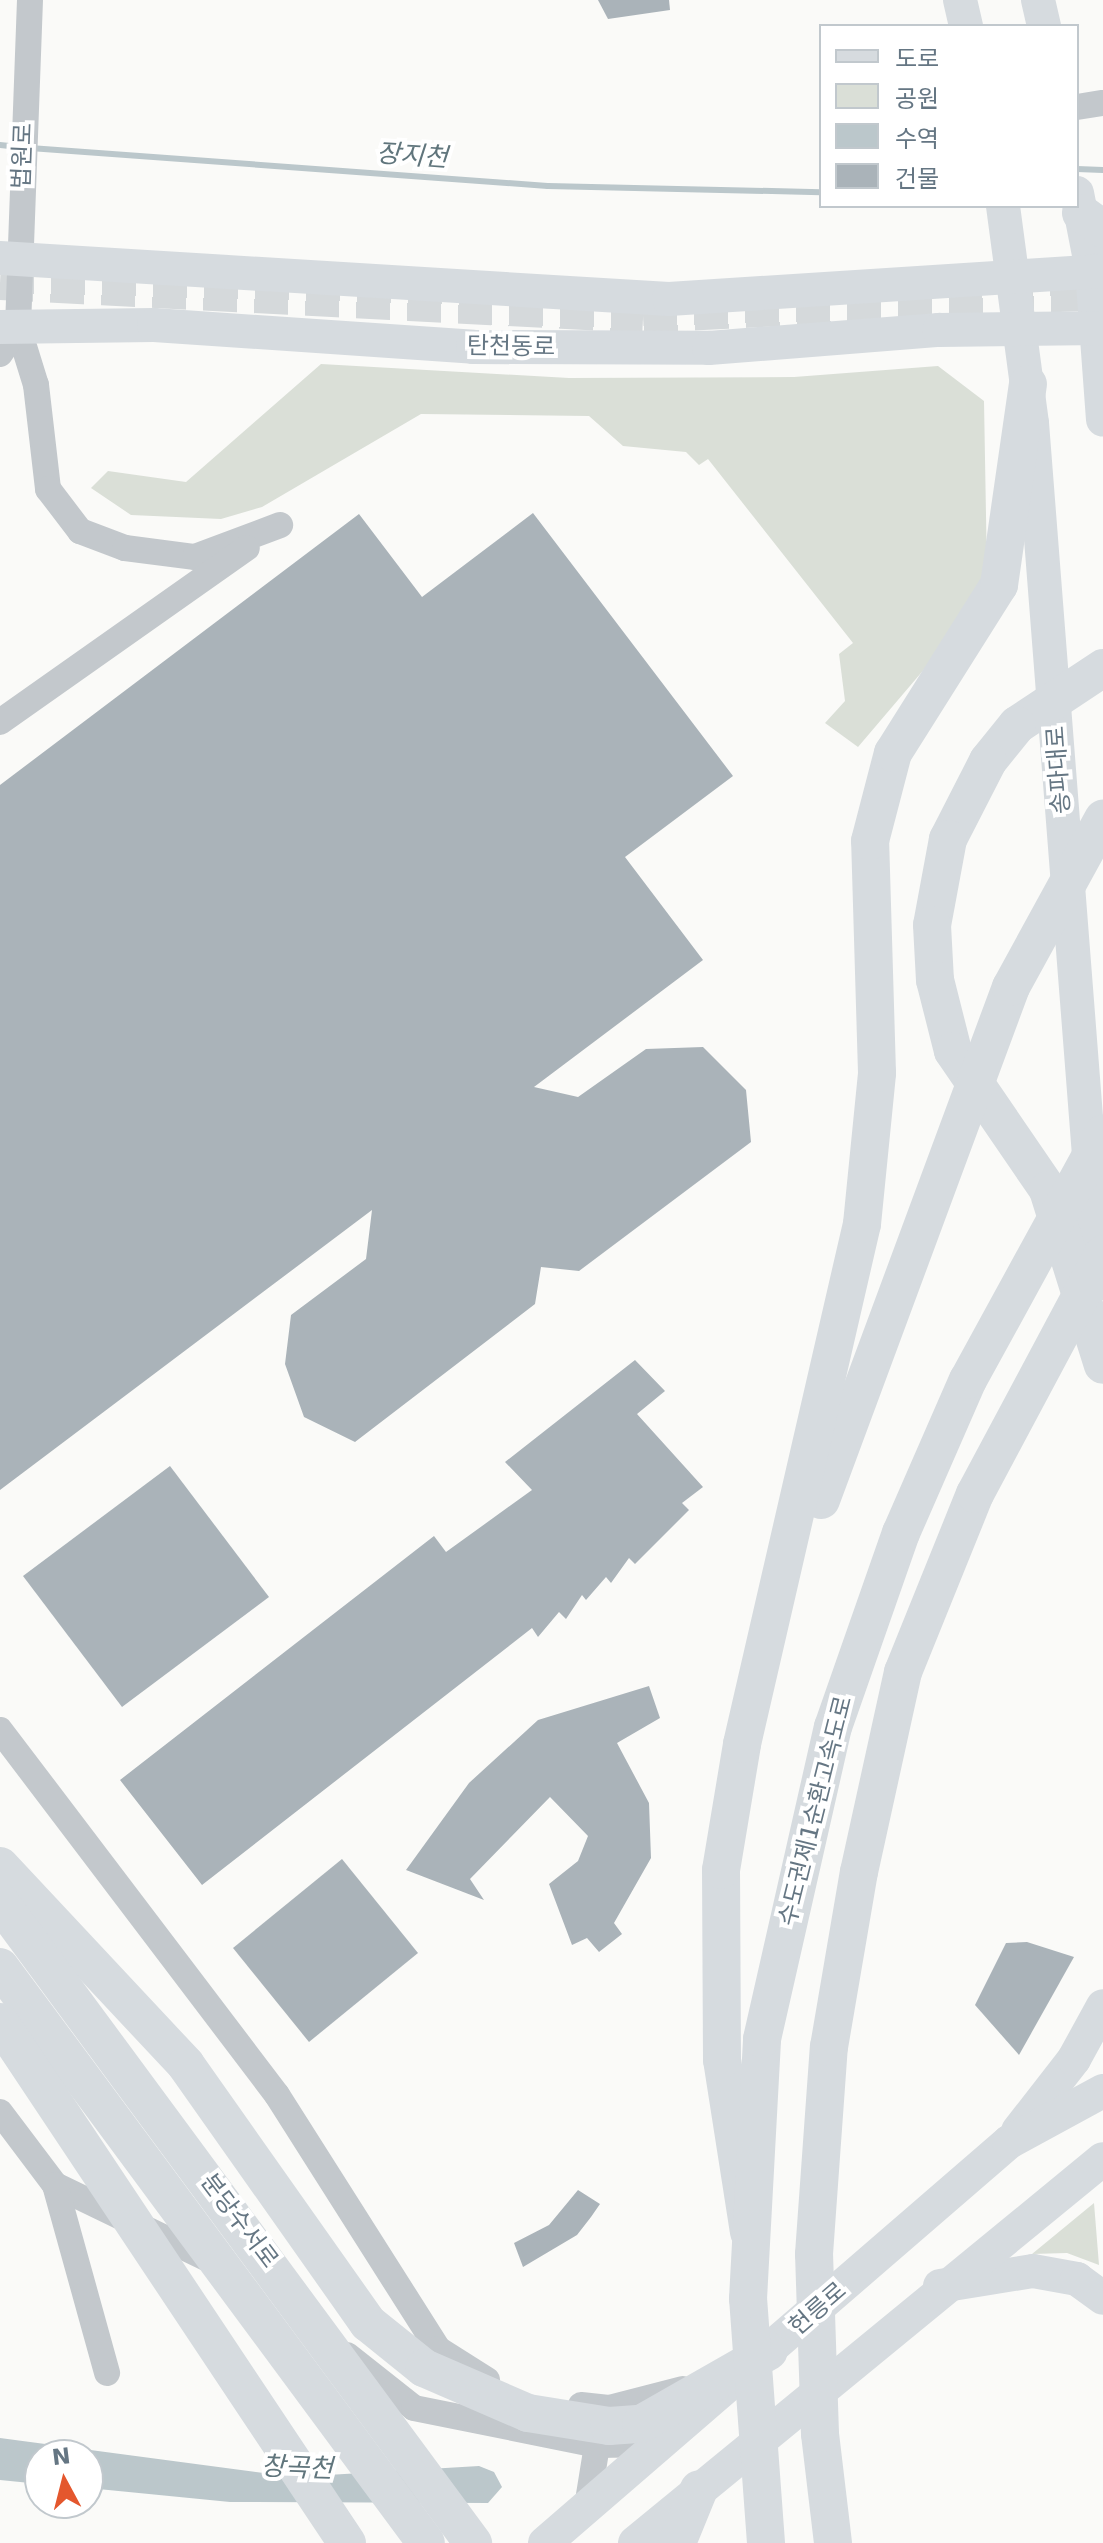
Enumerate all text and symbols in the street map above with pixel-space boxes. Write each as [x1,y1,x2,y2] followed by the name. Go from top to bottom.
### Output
[819,24,1079,208] legend
[895,45,939,73] text: 도로
[895,85,939,113] text: 공원
[7,122,39,190] street label: 법원로
[895,125,939,153] text: 수역
[375,138,449,174] water label: 장지천
[895,165,939,193] text: 건물
[467,332,555,362] street label: 탄천동로
[1042,725,1076,815] street label: 송파대로
[773,1693,859,1929] street label: 수도권제1순환고속도로
[194,2168,284,2274] street label: 분당수서로
[784,2276,852,2342] street label: 헌릉로
[24,2439,104,2519] north arrow
[51,2443,72,2470] text: N
[261,2451,333,2485] water label: 창곡천

